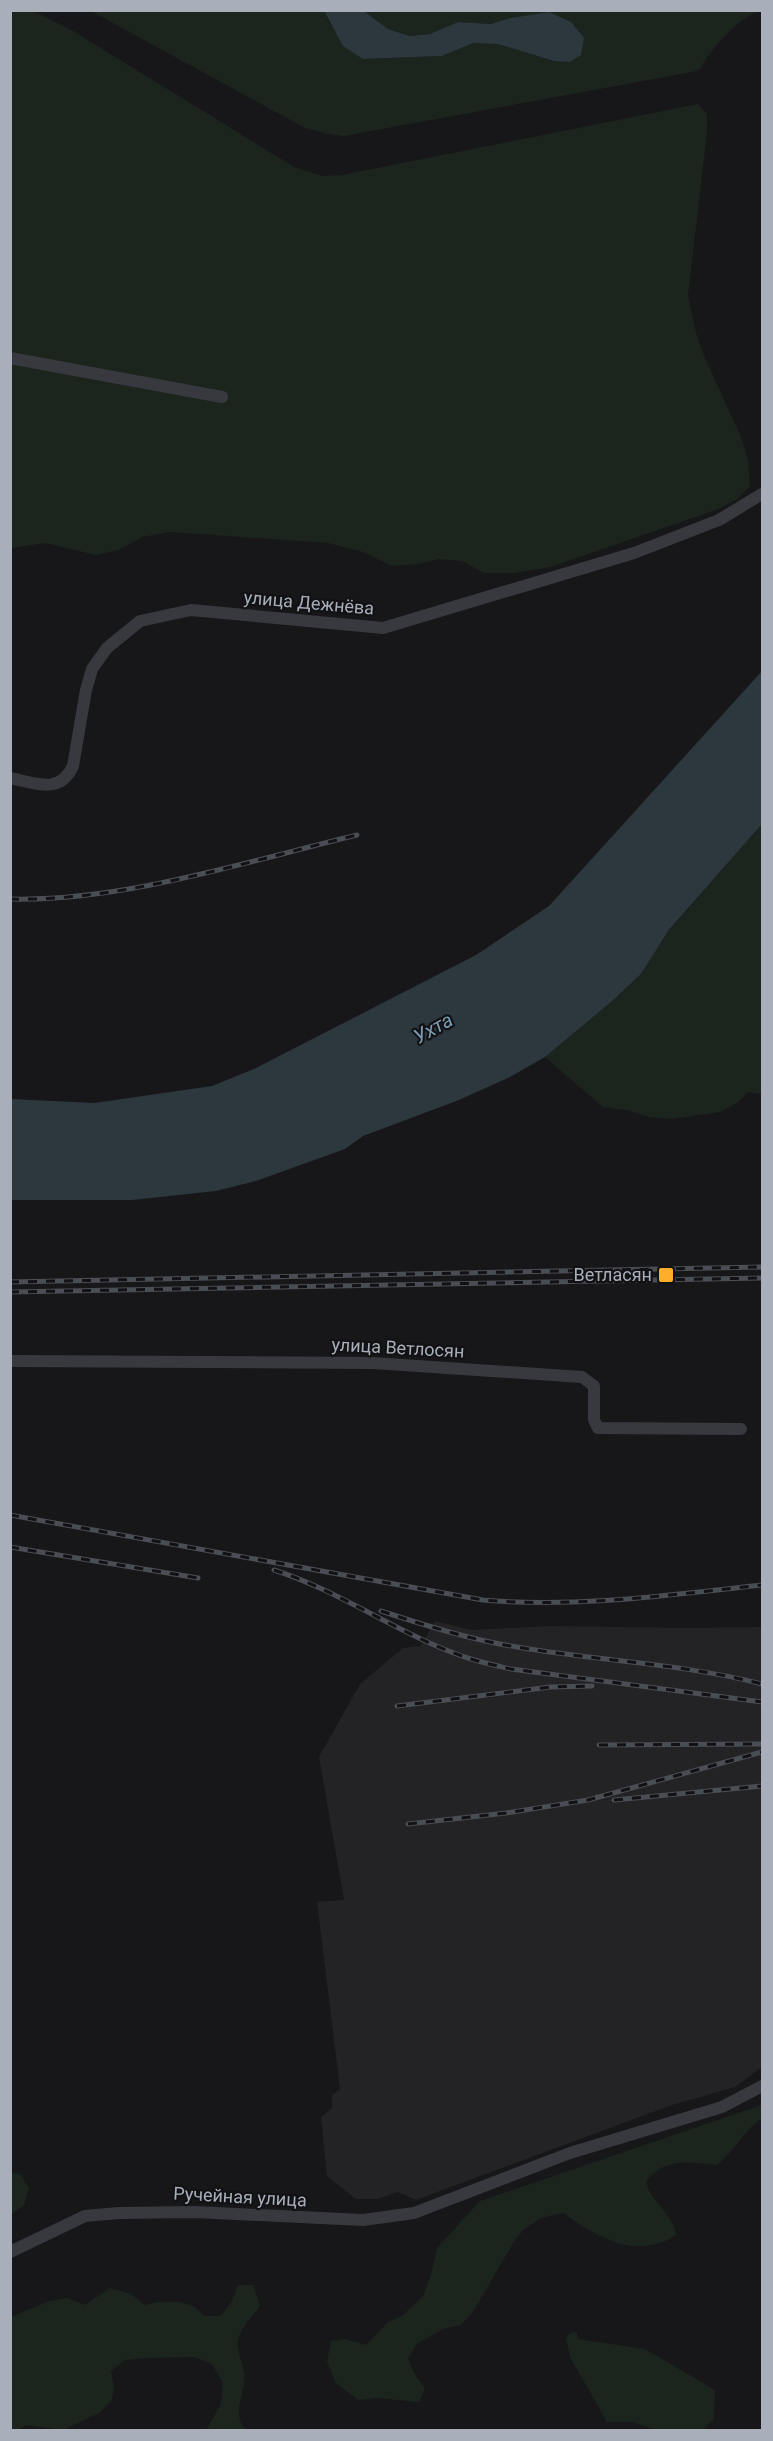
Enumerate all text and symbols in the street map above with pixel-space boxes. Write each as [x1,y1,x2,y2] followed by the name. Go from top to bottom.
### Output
[243,586,375,619] street label: улица Дежнёва
[409,1007,457,1049] water label: Ухта
[574,1264,652,1285] place label: Ветласян
[657,1266,675,1284] marker: Ветласян
[331,1334,465,1361] street label: улица Ветлосян
[173,2183,307,2210] street label: Ручейная улица

